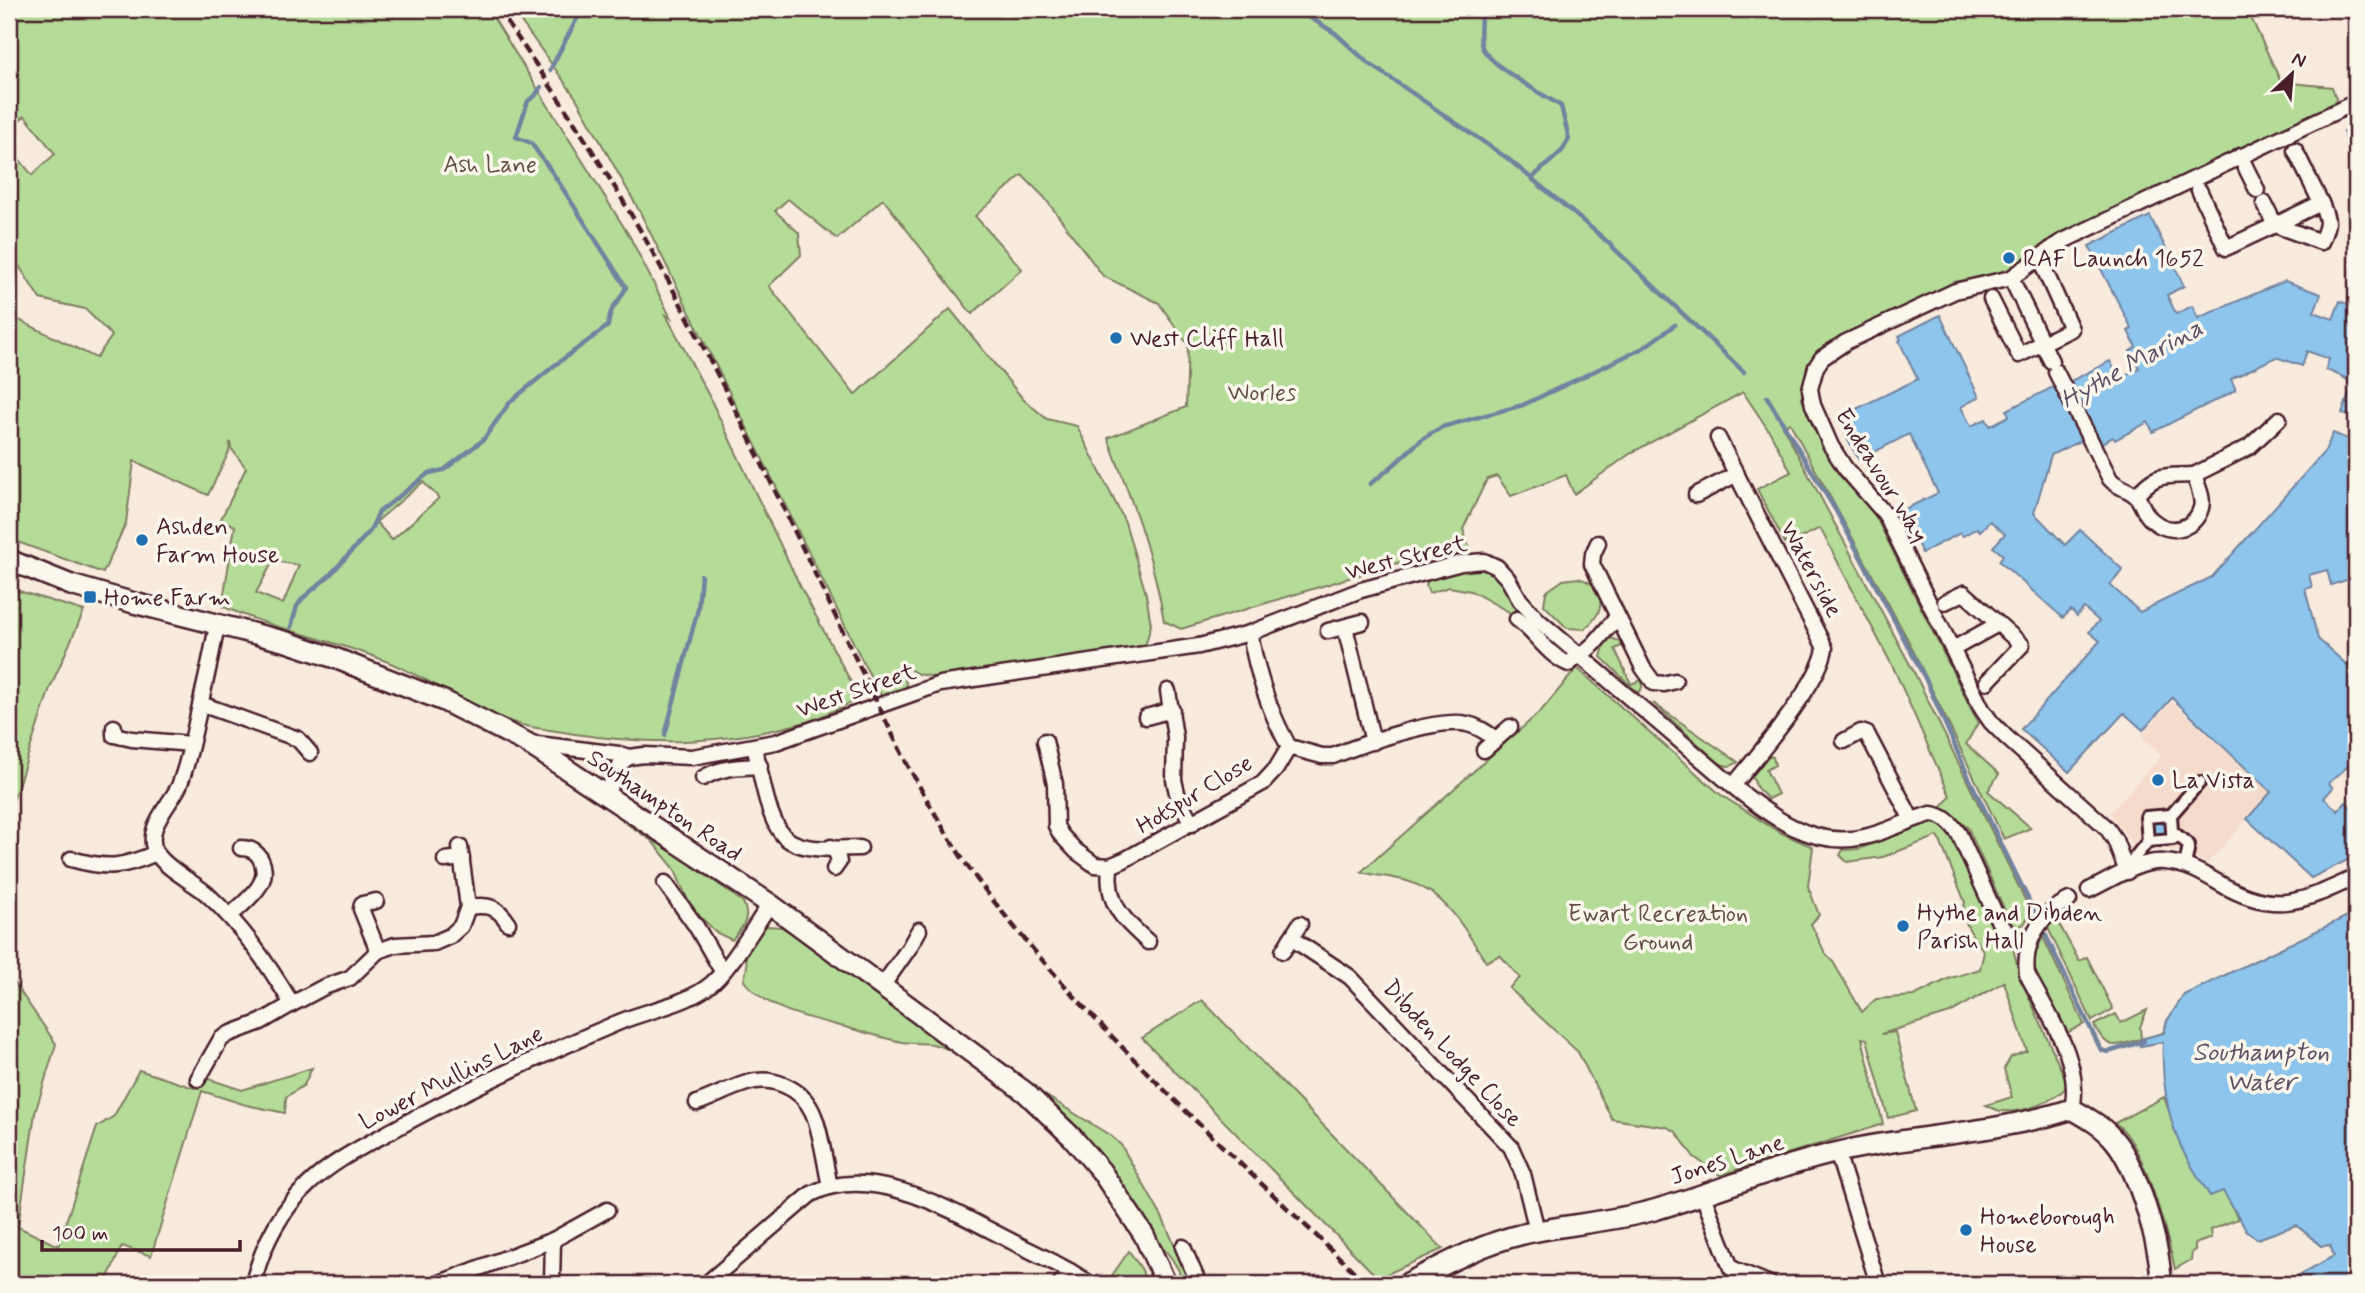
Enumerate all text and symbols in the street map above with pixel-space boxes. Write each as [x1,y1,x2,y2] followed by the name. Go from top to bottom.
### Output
[2256,38,2326,108] north arrow
[2288,46,2310,74] text: N
[443,150,537,181] park label: Ash Lane
[2023,244,2204,275] place label: RAF Launch 1652
[2001,250,2017,266] marker: RAF Launch 1652
[2055,312,2209,418] water label: Hythe Marina
[1130,324,1284,355] place label: West Cliff Hall
[1108,330,1124,346] marker: West Cliff Hall
[1228,378,1297,409] park label: Worles
[1827,403,1934,549] street label: Endeavour Way
[156,512,279,571] place label: Ashden Farm House
[1772,516,1849,623] street label: Waterside
[1342,528,1470,589] street label: West Street
[134,532,150,548] marker: Ashden Farm House
[104,583,231,614] place label: Home Farm
[82,589,98,605] marker: Home Farm
[793,657,920,726] street label: West Street
[581,743,748,870] street label: Southampton Road
[1131,748,1259,842] street label: Hotspur Close
[2172,766,2255,797] place label: La Vista
[2150,772,2166,788] marker: La Vista
[1917,898,2102,957] place label: Hythe and Dibden Parish Hall
[1568,899,1748,958] park label: Ewart Recreation Ground
[1895,918,1911,934] marker: Hythe and Dibden Parish Hall
[1375,973,1529,1135] street label: Dibden Lodge Close
[355,1019,549,1138] street label: Lower Mullins Lane
[2193,1036,2329,1100] water label: Southampton Water
[1667,1127,1788,1193] street label: Jones Lane
[1980,1202,2115,1261] place label: Homeborough House
[42,1209,240,1253] scale bar
[52,1220,108,1248] text: 100 m
[1958,1222,1974,1238] marker: Homeborough House

